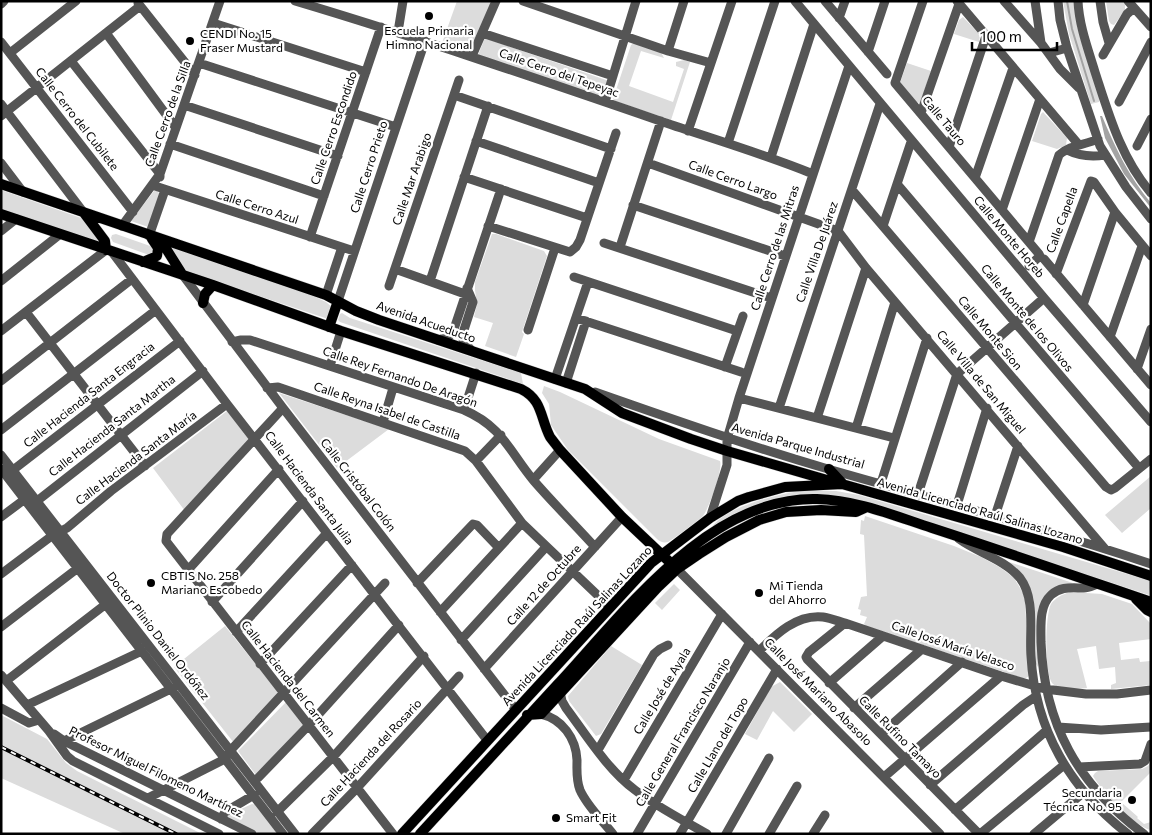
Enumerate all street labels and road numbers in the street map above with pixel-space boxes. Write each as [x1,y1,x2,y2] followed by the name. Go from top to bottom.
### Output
[498,45,621,99] street label: Calle Cerro del Tepeyac
[141,59,193,169] street label: Calle Cerro de la Silla
[33,64,122,173] street label: Calle Cerro del Cubilete
[307,69,359,186] street label: Calle Cerro Escondido
[920,93,970,148] street label: Calle Tauro
[347,119,390,215] street label: Calle Cerro Prieto
[389,131,433,227] street label: Calle Mar Arabigo
[687,156,780,202] street label: Calle Cerro Largo
[747,183,801,312] street label: Calle Cerro de las Mitras
[1043,185,1080,255] street label: Calle Capella
[214,186,301,226] street label: Calle Cerro Azul
[972,193,1048,280] street label: Calle Monte Horeb
[792,199,841,304] street label: Calle Villa De Juárez
[979,261,1077,374] street label: Calle Monte de los Olivos
[956,292,1026,372] street label: Calle Monte Sion
[375,297,478,345] street label: Avenida Acueducto
[934,327,1029,436] street label: Calle Villa de San Miguel
[20,339,157,450] street label: Calle Hacienda Santa Engracia
[321,343,480,409] street label: Calle Rey Fernando De Aragón
[45,372,177,479] street label: Calle Hacienda Santa Martha
[312,378,463,442] street label: Calle Reyna Isabel de Castilla
[72,407,199,507] street label: Calle Hacienda Santa María
[730,419,866,471] street label: Avenida Parque Industrial
[262,428,357,548] street label: Calle Hacienda Santa Julia
[318,435,399,534] street label: Calle Cristóbal Colón
[876,474,1085,546] street label: Avenida Licenciado Raúl Salinas Lozano
[503,541,583,628] street label: Calle 12 de Octubre
[498,543,654,708] street label: Avenida Licenciado Raúl Salinas Lozano
[104,569,213,702] street label: Doctor Plinio Daniel Ordóñez
[239,617,339,739] street label: Calle Hacienda del Carmen
[889,617,1017,674] street label: Calle José María Velasco
[761,635,875,749] street label: Calle José Mariano Abasolo
[630,644,693,737] street label: Calle José de Ayala
[632,654,732,809] street label: Calle General Francisco Naranjo
[857,692,945,780] street label: Calle Rufino Tamayo
[684,694,750,795] street label: Calle Llano del Topo
[317,696,424,809] street label: Calle Hacienda del Rosario
[67,723,246,820] street label: Profesor Miguel Filomeno Martínez

